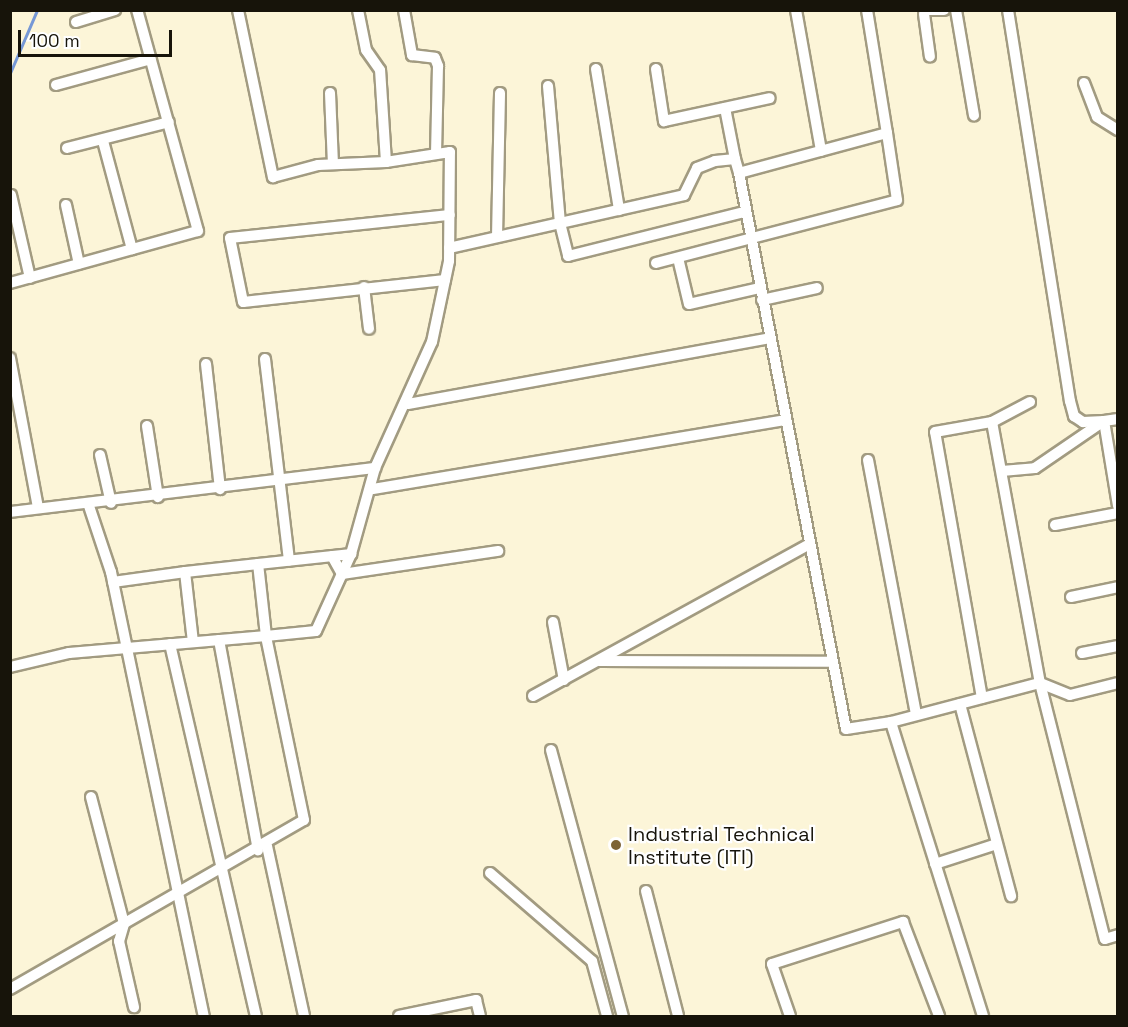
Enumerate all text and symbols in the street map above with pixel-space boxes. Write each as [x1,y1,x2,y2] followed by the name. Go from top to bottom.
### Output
[21,18,176,56] scale bar
[29,29,80,52] text: 100 m
[628,822,815,869] place label: Industrial Technical Institute (ITI)
[609,838,623,852] marker: Industrial Technical Institute (ITI)

